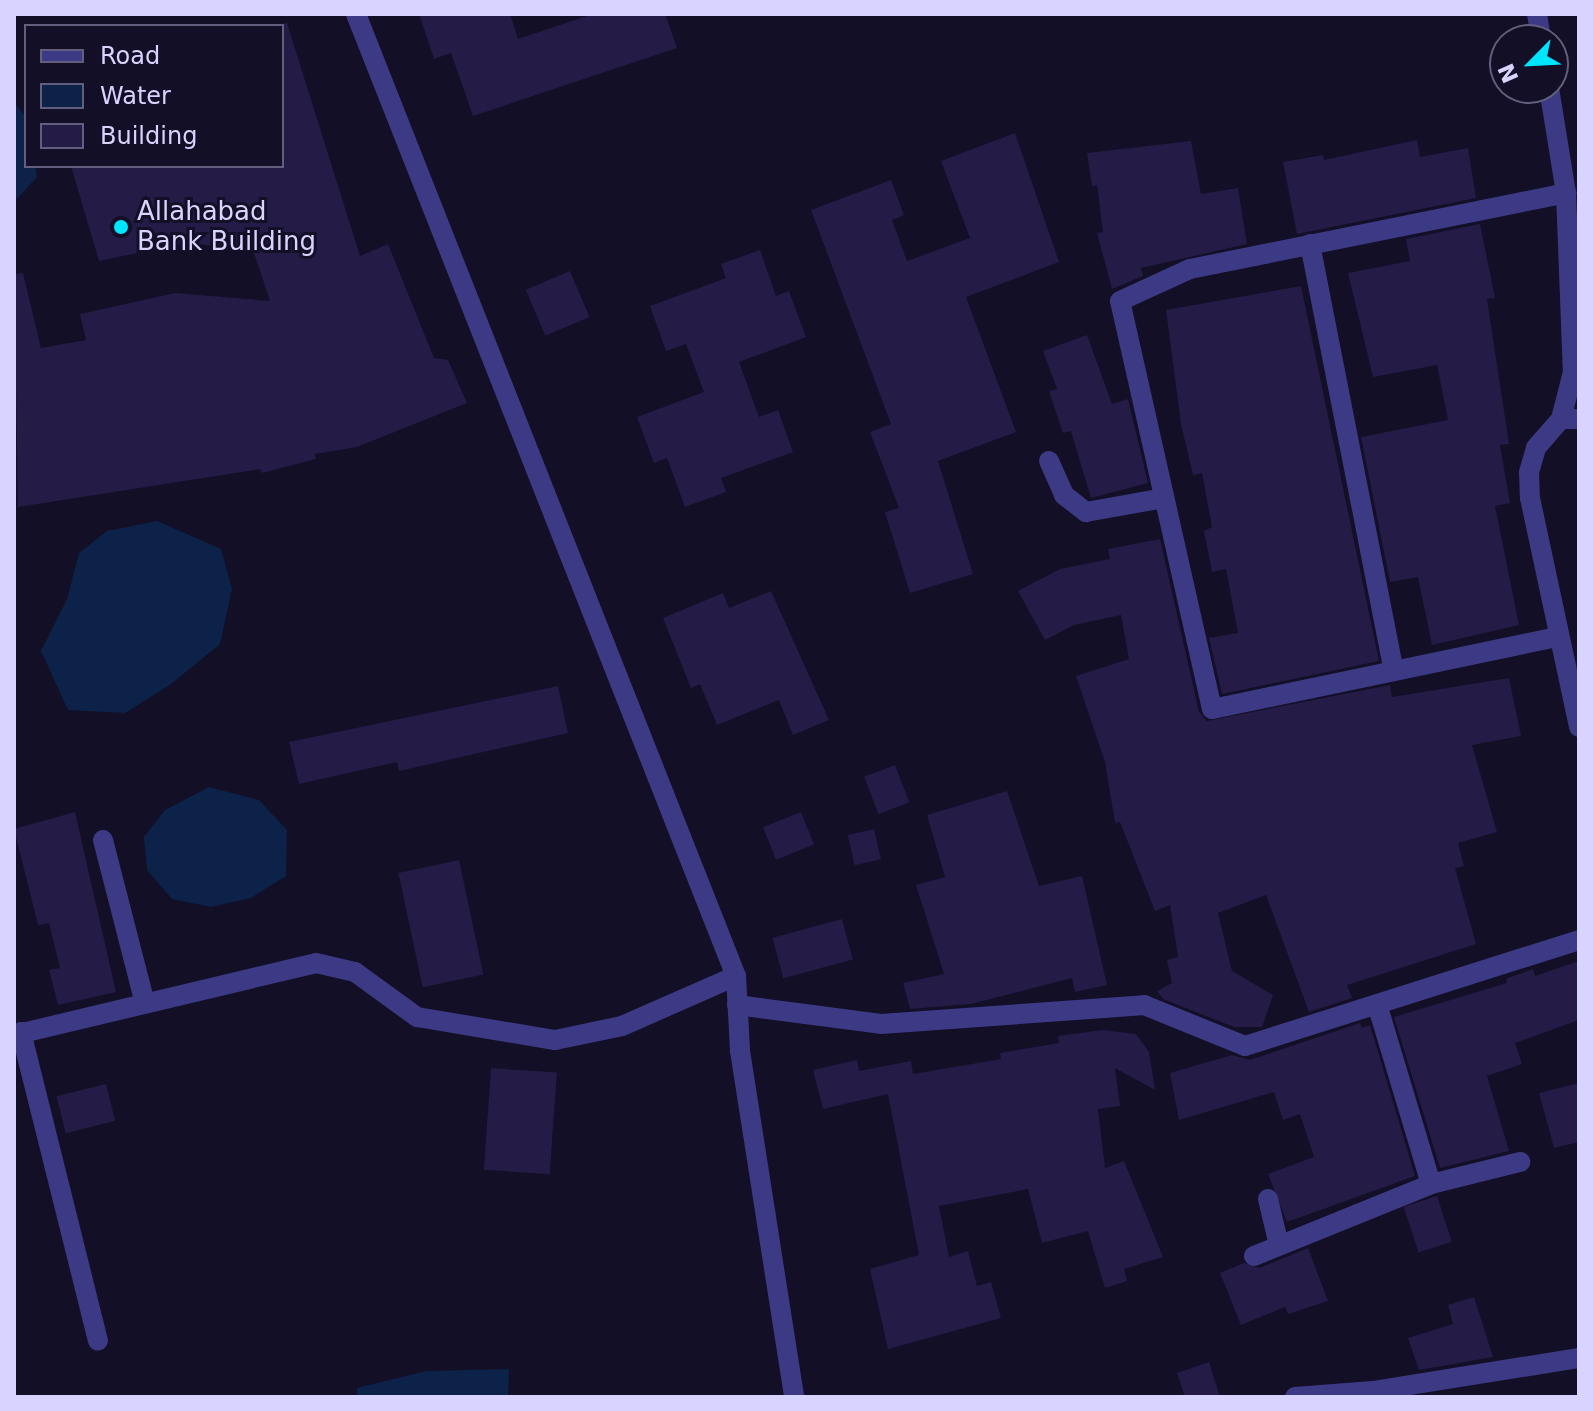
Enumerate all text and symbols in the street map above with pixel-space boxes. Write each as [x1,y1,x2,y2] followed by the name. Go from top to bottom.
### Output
[24,24,284,168] legend
[1489,24,1569,104] north arrow
[100,42,160,70] text: Road
[1493,60,1524,87] text: N
[100,82,171,110] text: Water
[100,122,197,150] text: Building
[137,196,316,258] place label: Allahabad Bank Building
[112,218,130,236] marker: Allahabad Bank Building

